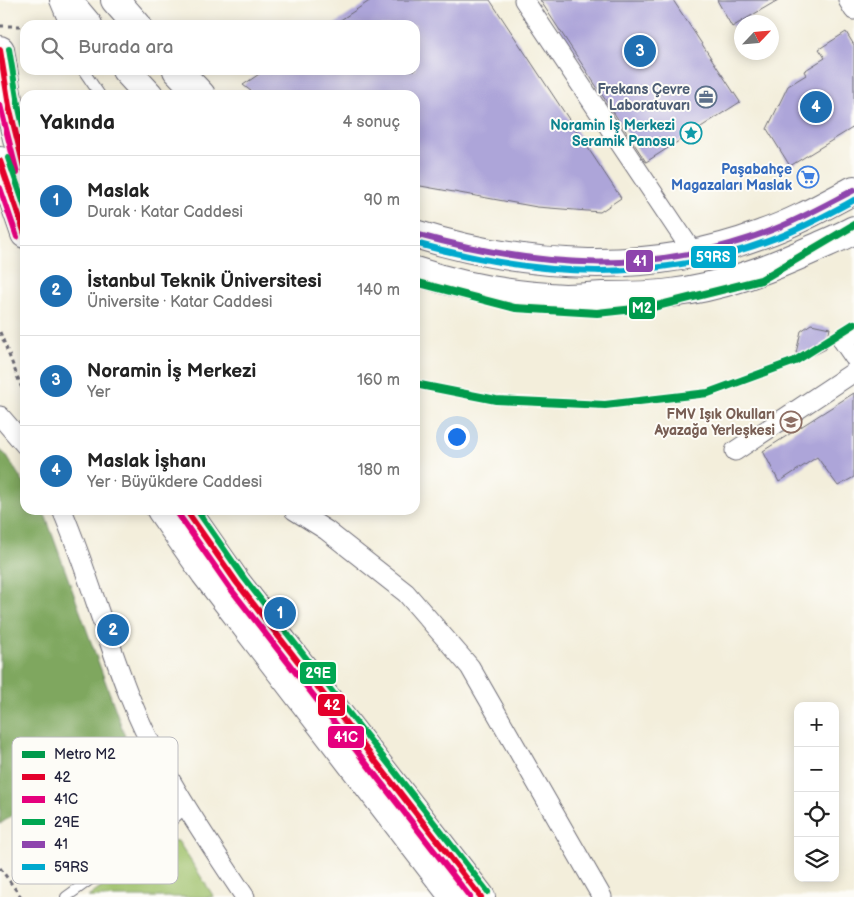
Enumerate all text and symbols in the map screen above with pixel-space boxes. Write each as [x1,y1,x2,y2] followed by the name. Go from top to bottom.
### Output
[734,15,779,60] north arrow
[20,20,420,75] search box
[624,32,656,70] pin: 3
[38,34,66,62] icon: search
[78,36,174,59] text: Burada ara
[598,81,690,114] place label: Frekans Çevre Laboratuvarı
[694,85,718,109] office icon: Frekans Çevre Laboratuvarı
[800,88,832,126] pin: 4
[40,110,115,135] text: Yakında
[343,113,400,132] text: 4 sonuç
[550,115,675,150] place label: Noramin İş Merkezi Seramik Panosu
[679,121,703,145] place icon: Noramin İş Merkezi Seramik Panosu
[671,161,793,194] place label: Paşabahçe Magazaları Maslak
[796,165,820,189] supermarket icon: Paşabahçe Magazaları Maslak
[87,180,149,203] text: Maslak
[53,191,59,210] text: 1
[364,191,400,210] text: 90 m
[87,203,243,222] text: Durak · Katar Caddesi
[690,245,737,269] line badge: 59RS
[625,249,654,273] line badge: 41
[696,249,731,266] text: 59RS
[633,253,647,270] text: 41
[87,270,322,293] text: İstanbul Teknik Üniversitesi
[51,281,61,300] text: 2
[357,281,400,300] text: 140 m
[87,293,273,312] text: Üniversite · Katar Caddesi
[628,296,656,320] line badge: M2
[632,300,653,317] text: M2
[87,360,256,383] text: Noramin İş Merkezi
[51,371,61,390] text: 3
[357,371,400,390] text: 160 m
[87,383,110,402] text: Yer
[654,406,775,439] place label: FMV Işık Okulları Ayazağa Yerleşkesi
[779,410,803,434] school or university icon: FMV Işık Okulları Ayazağa Yerleşkesi
[444,424,470,450] your location
[87,450,206,473] text: Maslak İşhanı
[51,461,61,480] text: 4
[358,461,400,480] text: 180 m
[87,473,262,492] text: Yer · Büyükdere Caddesi
[264,594,296,632] pin: 1
[97,611,129,649] pin: 2
[299,661,337,685] line badge: 29E
[305,665,331,682] text: 29E
[317,693,346,717] line badge: 42
[324,697,341,714] text: 42
[794,702,839,882] map controls
[794,702,839,747] button: +
[327,725,365,749] line badge: 41C
[334,729,358,746] text: 41C
[12,737,178,884] legend
[54,746,116,763] text: Metro M2
[794,747,839,792] button: −
[54,769,72,786] text: 42
[54,791,78,808] text: 41C
[794,792,839,837] button: locate
[54,814,80,831] text: 29E
[54,836,68,853] text: 41
[794,837,839,882] button: layers
[54,859,89,876] text: 59RS

